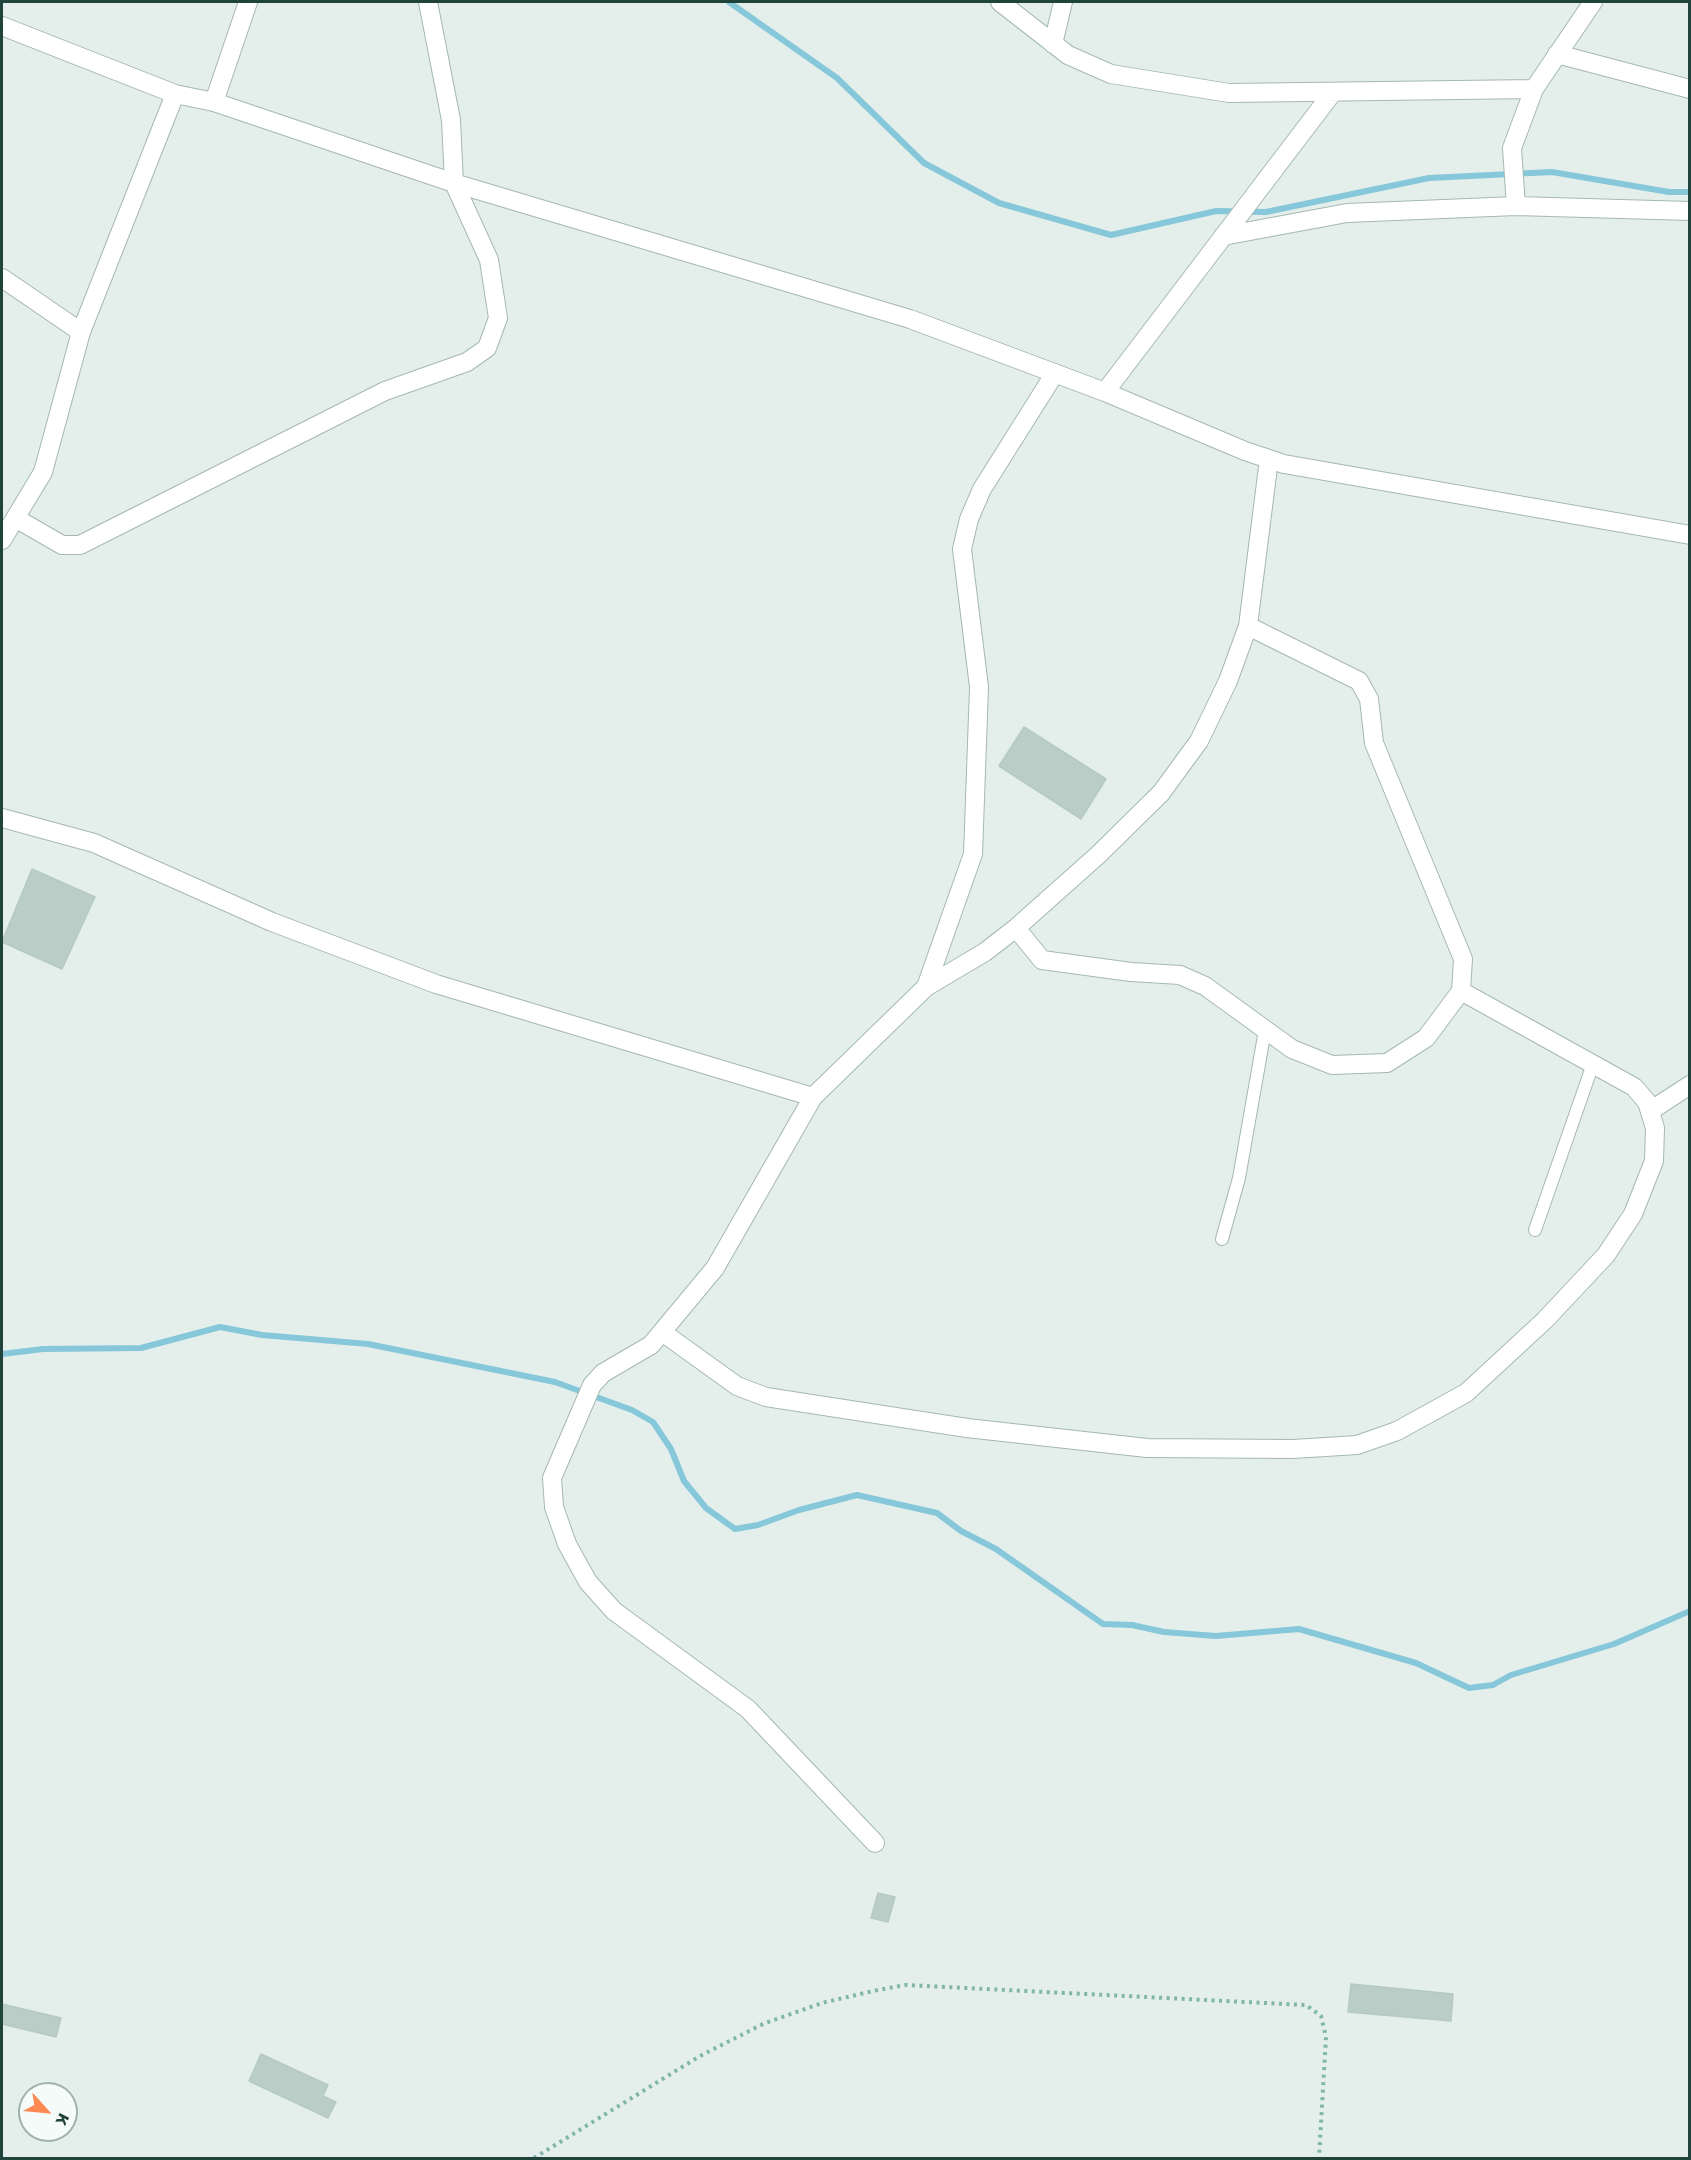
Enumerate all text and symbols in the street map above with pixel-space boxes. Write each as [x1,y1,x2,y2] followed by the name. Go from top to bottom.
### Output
[18,2082,78,2142] north arrow
[52,2110,74,2129] text: K

